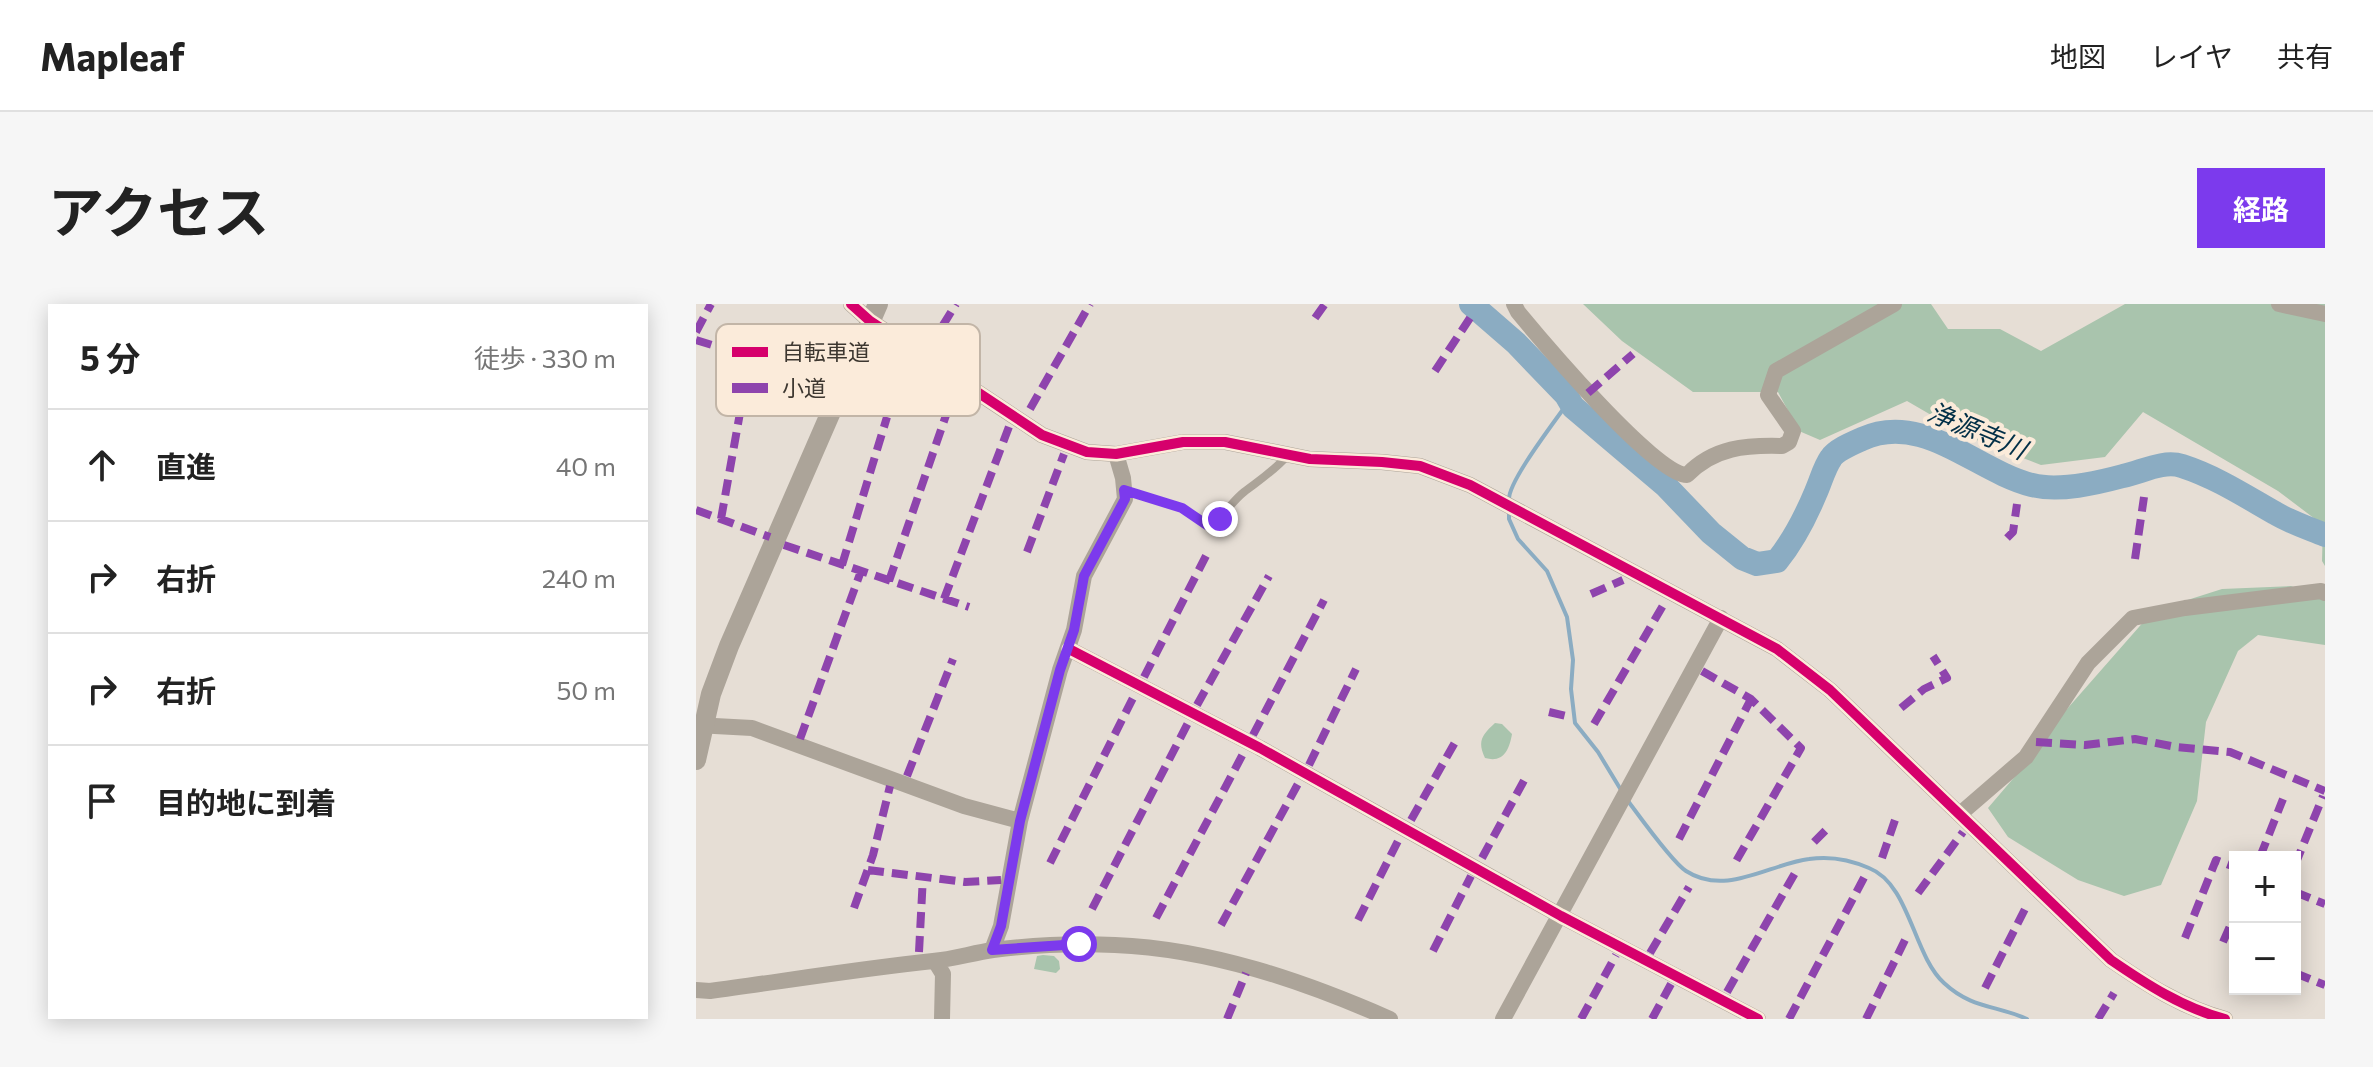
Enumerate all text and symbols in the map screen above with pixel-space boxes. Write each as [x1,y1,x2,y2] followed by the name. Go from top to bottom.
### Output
[40,32,185,79] text: Mapleaf
[2050,39,2106,73] text: 地図
[2150,39,2233,73] text: レイヤ
[2277,39,2333,73] text: 共有
[2197,168,2325,248] button: 経路
[48,176,269,245] text: アクセス
[716,324,980,416] legend
[80,336,140,378] text: 5 分
[782,338,870,365] text: 自転車道
[474,342,616,373] text: 徒歩 · 330 m
[782,374,826,401] text: 小道
[1924,395,2034,465] water label: 浄源寺川
[80,443,124,487] icon: ahead
[156,447,216,484] text: 直進
[556,450,616,481] text: 40 m
[1202,501,1238,537] route end
[80,555,124,599] icon: right
[156,559,216,596] text: 右折
[542,562,616,593] text: 240 m
[80,667,124,711] icon: right
[156,671,216,708] text: 右折
[556,674,616,705] text: 50 m
[80,779,124,823] icon: arrive
[156,783,336,820] text: 目的地に到着
[2229,851,2301,995] map controls
[2229,851,2301,923] button: +
[2229,923,2301,995] button: −
[1061,926,1097,962] route start

